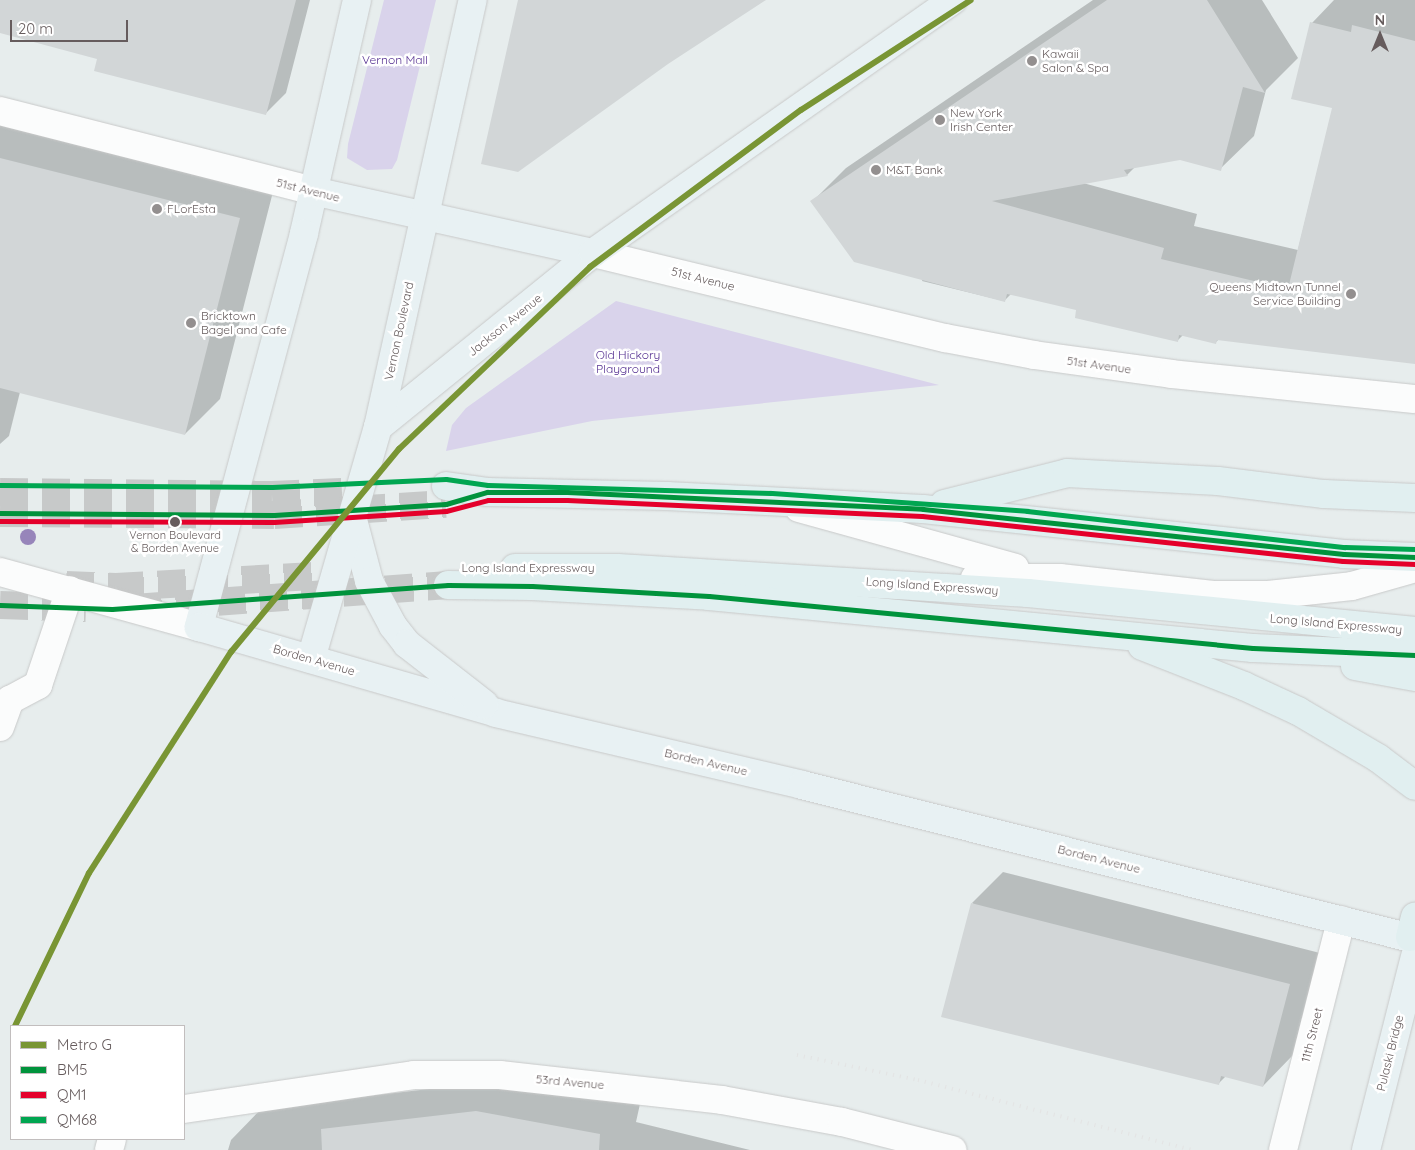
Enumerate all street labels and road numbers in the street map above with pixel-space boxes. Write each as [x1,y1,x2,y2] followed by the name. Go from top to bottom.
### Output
[275,175,341,205] street label: 51st Avenue
[670,264,736,294] street label: 51st Avenue
[382,281,416,381] street label: Vernon Boulevard
[465,291,545,359] street label: Jackson Avenue
[1066,353,1132,377] street label: 51st Avenue
[462,561,594,575] street label: Long Island Expressway
[865,574,999,598] street label: Long Island Expressway
[1269,611,1403,637] street label: Long Island Expressway
[271,641,357,679] street label: Borden Avenue
[663,745,749,779] street label: Borden Avenue
[1056,842,1142,876] street label: Borden Avenue
[1298,1006,1326,1064] street label: 11th Street
[1374,1013,1406,1093] street label: Pulaski Bridge
[535,1072,605,1092] street label: 53rd Avenue

